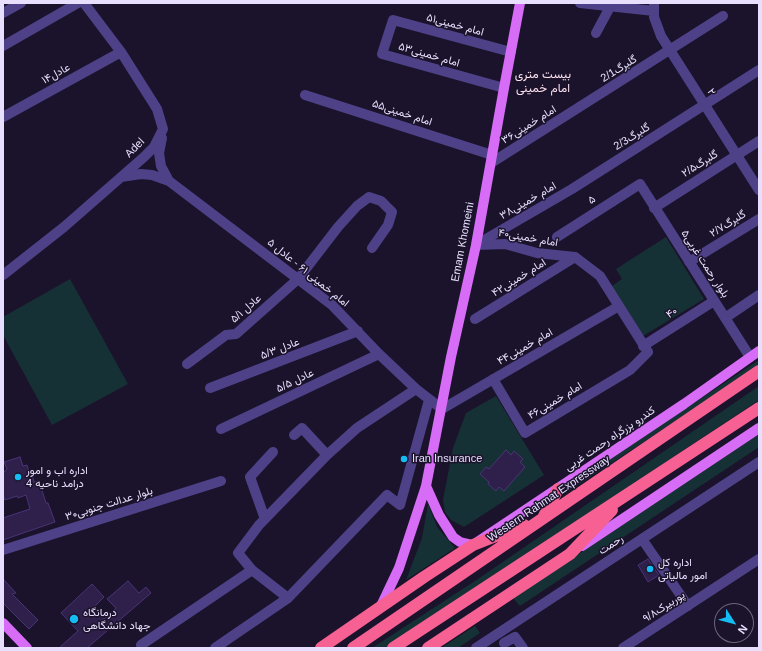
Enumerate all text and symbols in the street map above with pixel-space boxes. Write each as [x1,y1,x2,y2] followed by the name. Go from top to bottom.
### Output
[425,11,485,39] street label: امام خمینی۵۱
[397,40,461,70] street label: امام خمینی۵۳
[598,53,640,85] street label: 2/1گلبرگ
[40,61,72,87] street label: عادل۱۴
[515,68,571,96] district label: بیست متری امام خمینی
[704,86,718,98] street label: ۲
[370,97,434,129] street label: امام خمینی۵۵
[499,103,559,147] street label: امام خمینی۳۶
[611,121,653,153] street label: 2/3گلبرگ
[123,136,147,160] street label: Adel
[679,148,721,180] street label: گلبرگ۲/۵
[497,180,559,222] street label: امام خمینی۳۸
[586,193,598,207] street label: ۵
[449,201,477,283] street label: Emam Khomeini
[707,208,749,240] street label: گلبرگ۲/۷
[497,226,559,250] street label: امام خمینی۴۰
[678,227,732,301] street label: بلوار رحمت غربی۵
[265,236,351,310] street label: امام خمینی ۶۱ - عادل ۵
[489,256,549,300] street label: امام خمینی۴۲
[228,292,264,326] street label: عادل ۵/۱
[664,304,680,322] street label: ۴۰
[495,326,555,368] street label: ۴۴امام خمینی
[259,336,301,362] street label: عادل ۵/۳
[274,366,316,396] street label: عادل ۵/۵
[525,380,585,422] street label: امام خمینی۴۶
[562,404,658,474] street label: کندرو بزرگراه رحمت غربی
[412,452,482,466] place label: Iran Insurance
[485,453,613,545] street label: Western Rahmat Expressway
[399,454,409,464] marker: Iran Insurance
[26,464,88,490] place label: اداره اب و امور درامد ناحیه 4
[13,472,23,482] marker: اداره اب و امور درامد ناحیه 4
[64,484,154,524] street label: بلوار عدالت جنوبی۳۰
[596,532,626,558] street label: رحمت
[658,556,707,582] place label: اداره کل امور مالیاتی
[645,564,655,574] marker: اداره کل امور مالیاتی
[640,588,688,626] street label: پوربیرک۹/۸
[714,603,754,643] north arrow
[83,606,151,632] place label: درمانگاه جهاد دانشگاهی
[68,613,80,625] marker: درمانگاه جهاد دانشگاهی
[736,623,750,636] text: N

